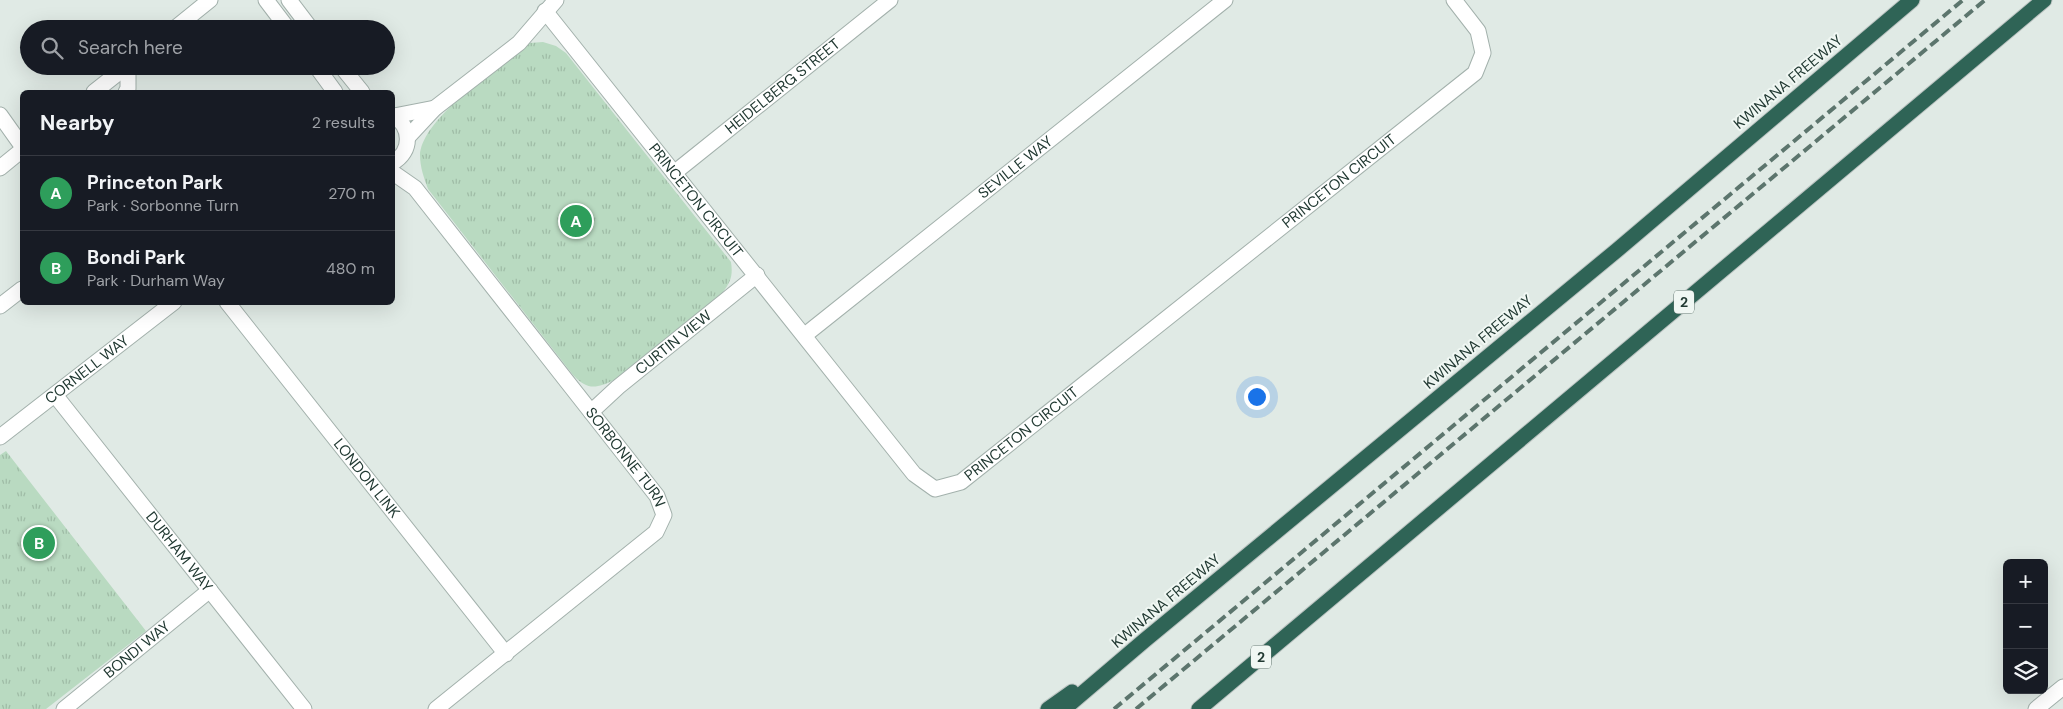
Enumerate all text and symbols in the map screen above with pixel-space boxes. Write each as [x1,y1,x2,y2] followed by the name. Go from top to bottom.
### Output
[20,20,395,75] search box
[1729,30,1847,133] street label: KWINANA FREEWAY
[38,34,66,62] icon: search
[721,34,844,138] street label: HEIDELBERG STREET
[78,35,183,60] text: Search here
[40,109,114,137] text: Nearby
[312,112,375,133] text: 2 results
[1278,130,1400,233] street label: PRINCETON CIRCUIT
[974,131,1057,203] street label: SEVILLE WAY
[644,139,747,261] street label: PRINCETON CIRCUIT
[87,170,223,195] text: Princeton Park
[50,183,62,204] text: A
[328,183,375,204] text: 270 m
[87,195,239,216] text: Park · Sorbonne Turn
[560,202,592,240] pin: A
[87,245,185,270] text: Bondi Park
[51,258,61,279] text: B
[326,258,375,279] text: 480 m
[87,270,225,291] text: Park · Durham Way
[1419,290,1537,393] street label: KWINANA FREEWAY
[1674,290,1694,314] road number: 2
[631,305,716,379] street label: CURTIN VIEW
[41,331,133,408] street label: CORNELL WAY
[960,382,1083,485] street label: PRINCETON CIRCUIT
[1244,384,1270,410] your location
[581,403,670,509] street label: SORBONNE TURN
[329,435,405,522] street label: LONDON LINK
[141,508,217,596] street label: DURHAM WAY
[23,524,55,562] pin: B
[1107,549,1225,652] street label: KWINANA FREEWAY
[2003,559,2048,694] map controls
[2003,559,2048,604] button: +
[2003,604,2048,649] button: −
[100,616,174,683] street label: BONDI WAY
[1251,646,1271,669] road number: 2
[2003,649,2048,694] button: layers

